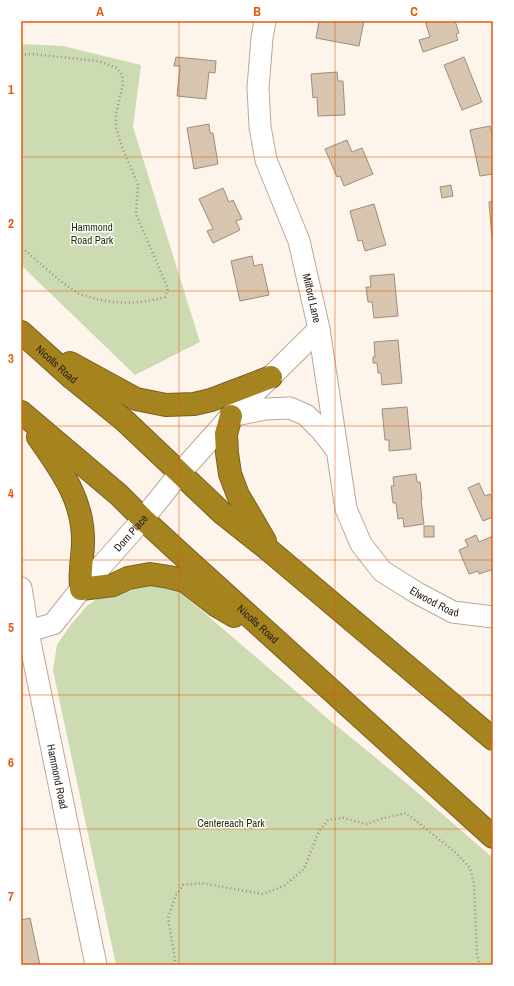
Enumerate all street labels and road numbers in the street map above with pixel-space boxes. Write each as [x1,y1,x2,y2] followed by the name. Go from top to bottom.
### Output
[300,272,324,324] street label: Milford Lane
[33,342,80,387] street label: Nicolls Road
[111,512,151,554] street label: Dorn Place
[407,583,460,620] street label: Elwood Road
[234,601,282,646] street label: Nicolls Road
[44,743,71,810] street label: Hammond Road

